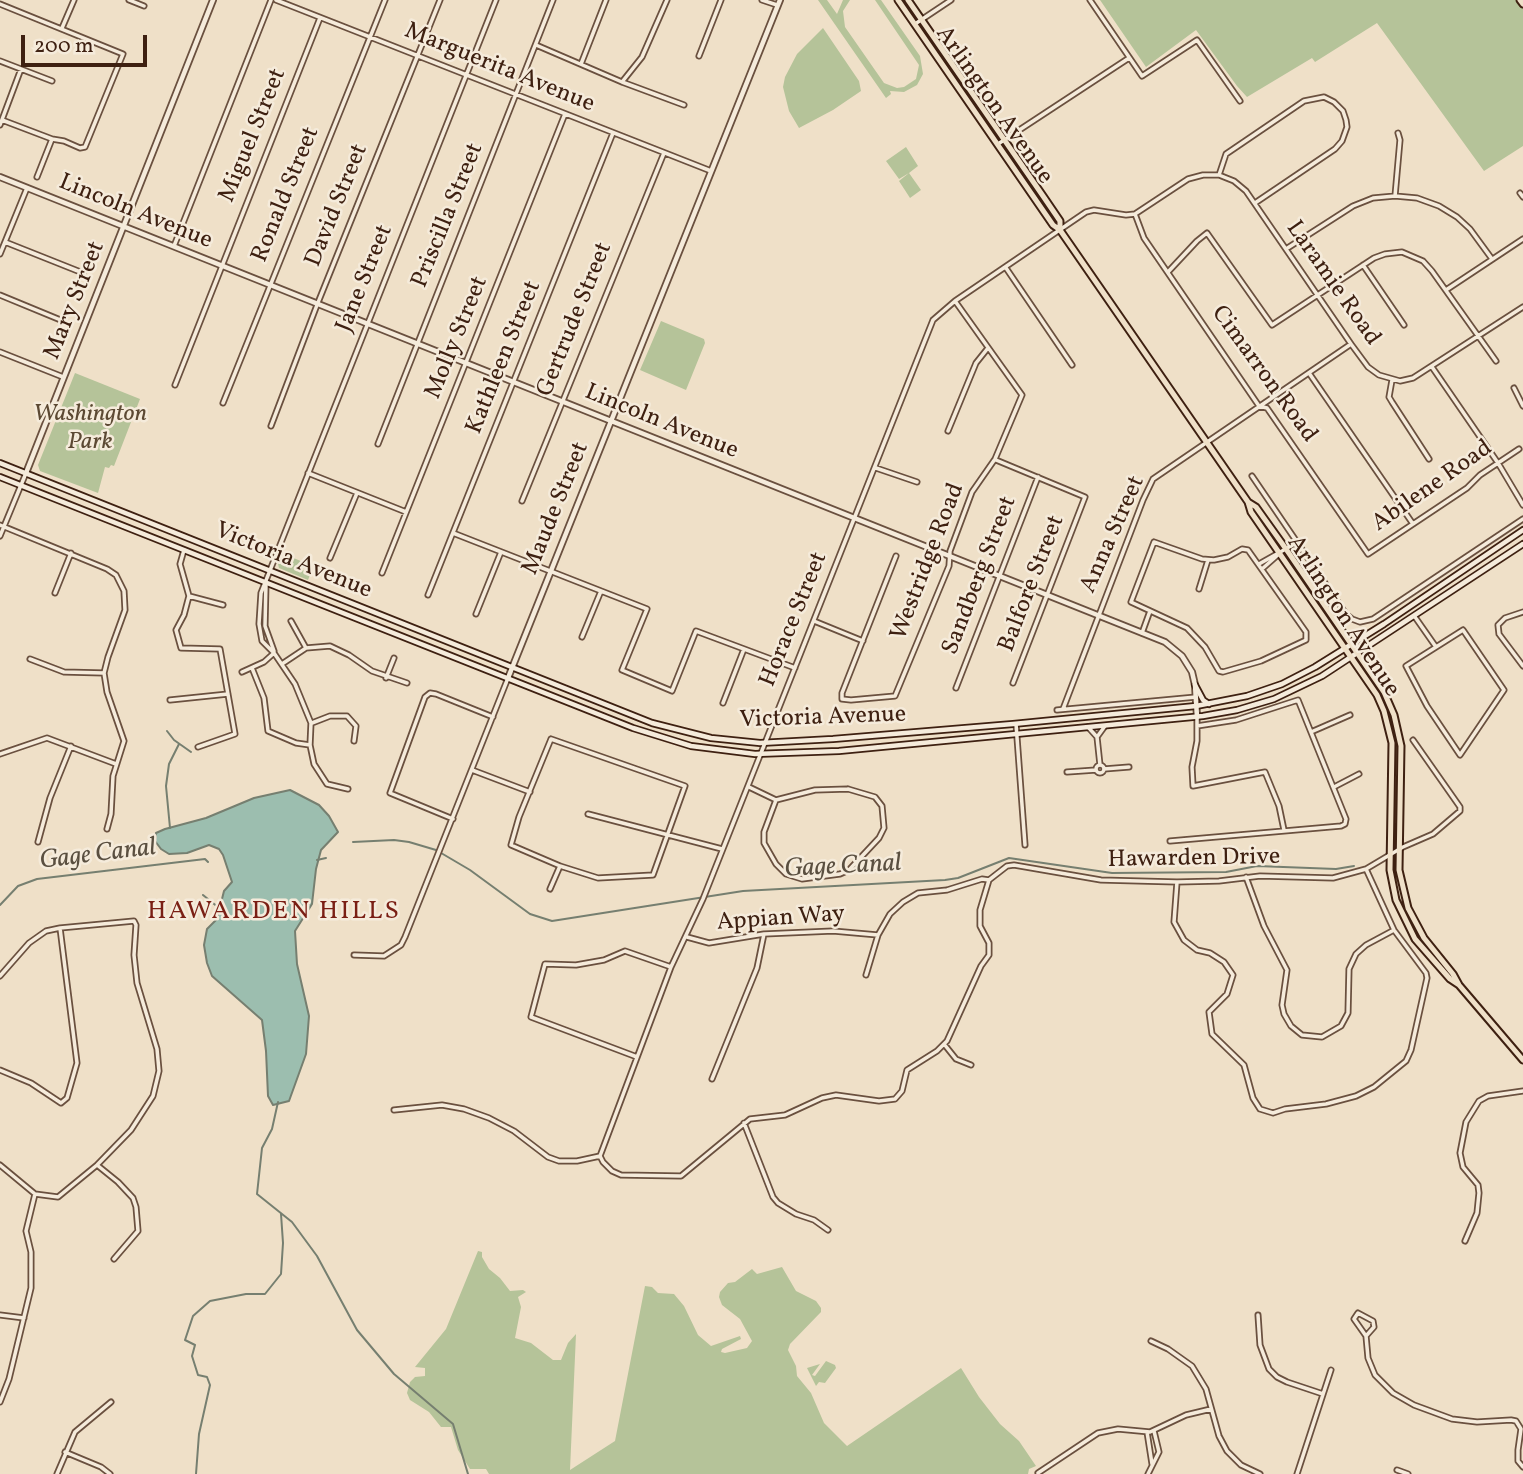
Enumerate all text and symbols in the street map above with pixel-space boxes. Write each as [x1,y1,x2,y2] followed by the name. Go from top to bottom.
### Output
[400,18,598,120] street label: Marguerita Avenue
[24,21,150,65] scale bar
[928,21,1058,191] street label: Arlington Avenue
[34,32,94,61] text: 200 m
[214,65,294,207] street label: Miguel Street
[247,123,327,267] street label: Ronald Street
[407,139,491,293] street label: Priscilla Street
[300,140,376,272] street label: David Street
[54,169,216,257] street label: Lincoln Avenue
[1278,216,1386,352] street label: Laramie Road
[331,221,401,337] street label: Jane Street
[39,238,113,364] street label: Mary Street
[532,239,620,401] street label: Gertrude Street
[420,273,496,403] street label: Molly Street
[461,277,549,439] street label: Kathleen Street
[1204,301,1322,449] street label: Cimarron Road
[580,379,742,467] street label: Lincoln Avenue
[33,402,147,458] park label: Washington Park
[1367,435,1499,539] street label: Abilene Road
[517,438,597,580] street label: Maude Street
[1075,472,1153,598] street label: Anna Street
[886,480,972,644] street label: Westridge Road
[938,493,1024,659] street label: Sandberg Street
[994,512,1072,656] street label: Balfore Street
[210,517,376,607] street label: Victoria Avenue
[1279,531,1405,703] street label: Arlington Avenue
[755,548,835,692] street label: Horace Street
[739,702,907,736] street label: Victoria Avenue
[38,833,158,879] water label: Gage Canal
[1107,844,1281,876] street label: Hawarden Drive
[784,849,902,887] water label: Gage Canal
[149,897,399,929] district label: HAWARDEN HILLS
[716,901,846,939] street label: Appian Way

